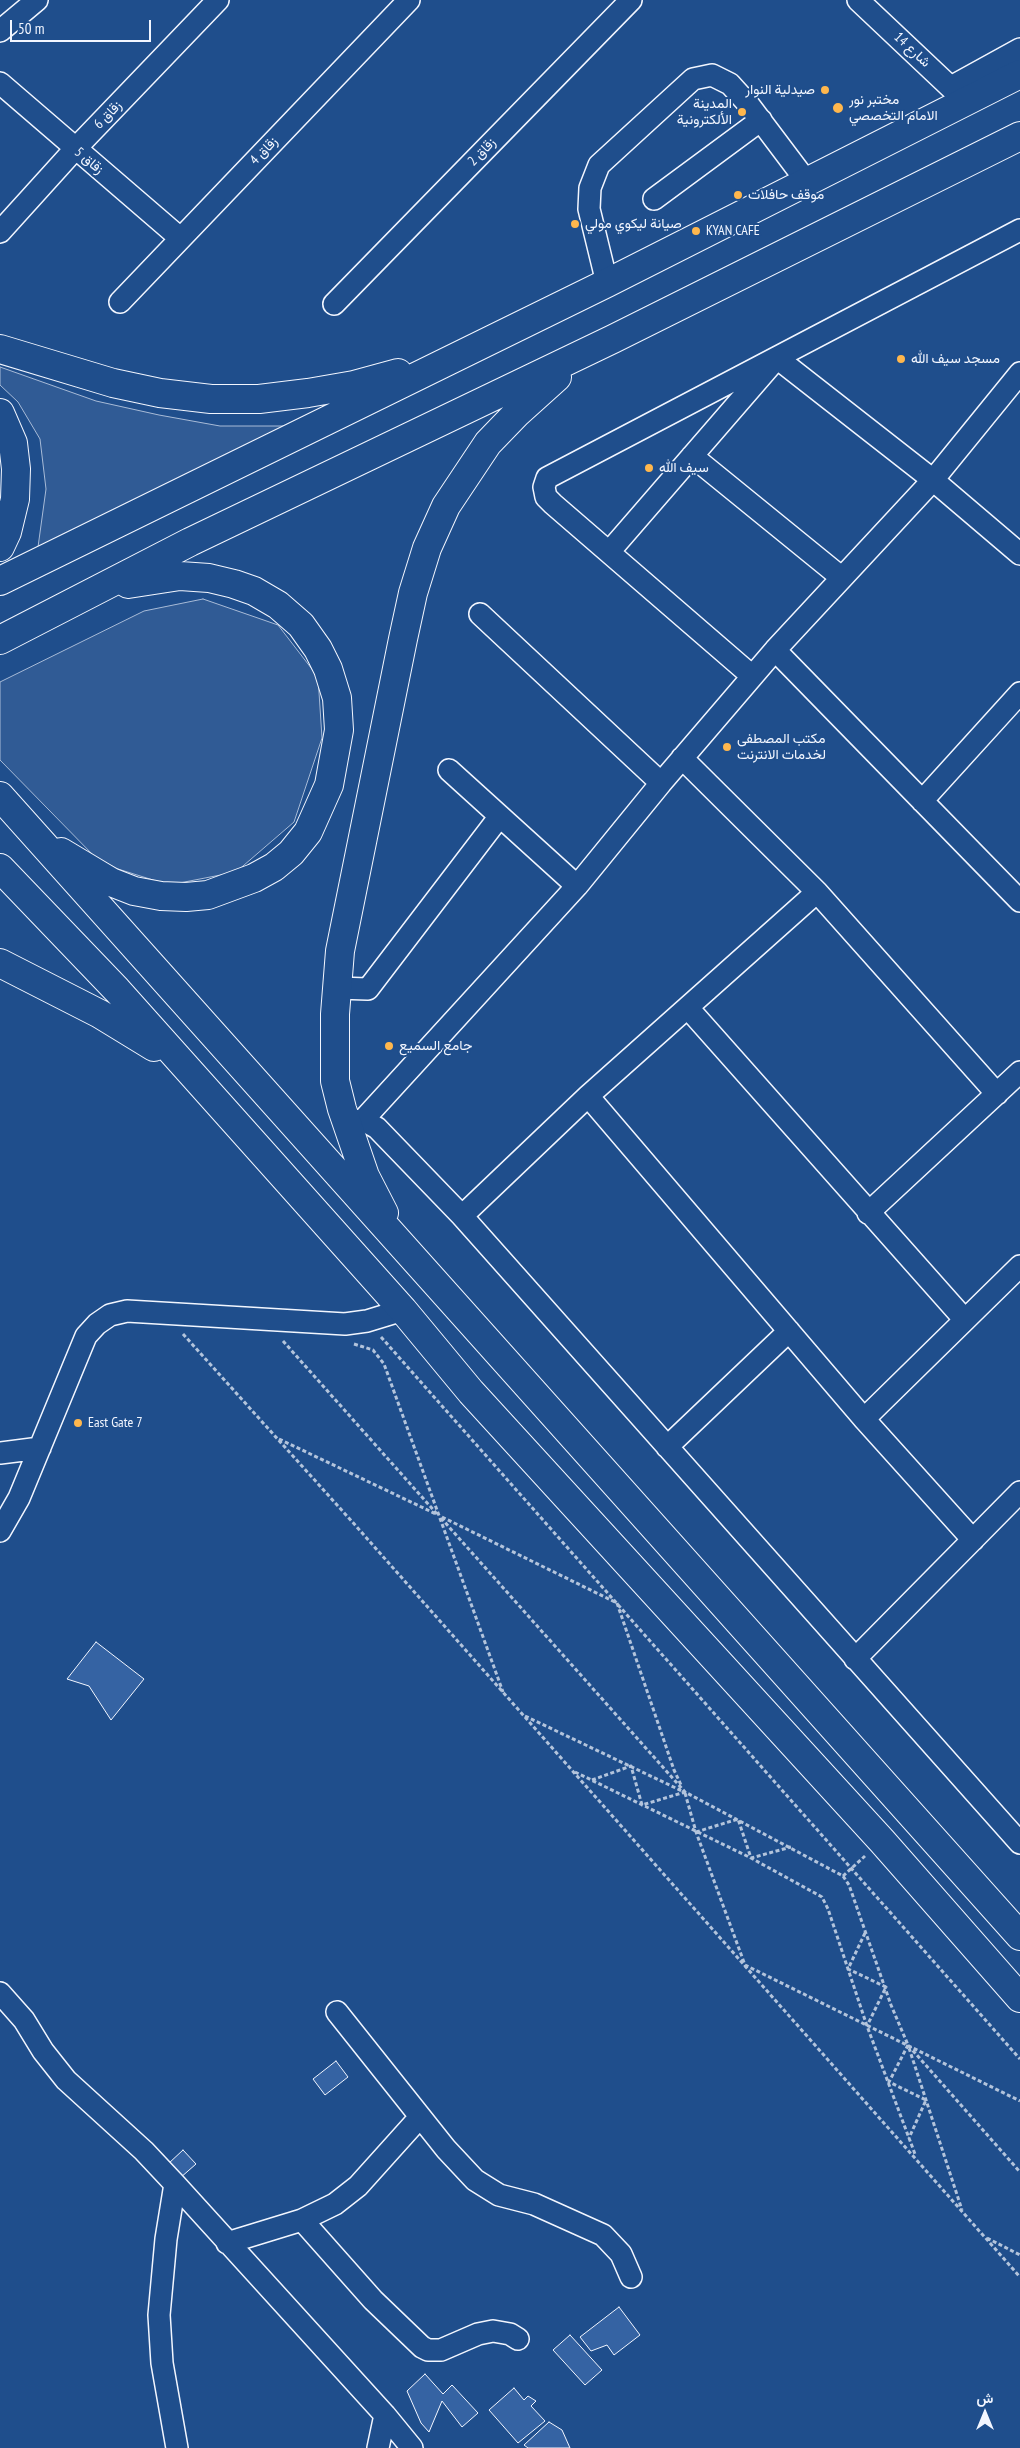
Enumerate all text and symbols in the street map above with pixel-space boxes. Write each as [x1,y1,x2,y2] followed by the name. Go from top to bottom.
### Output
[12,10,154,42] scale bar
[18,19,44,38] text: 50 m
[890,29,934,71] street label: شارع 14
[745,82,815,98] place label: صيدلية النوار
[819,84,831,96] marker: صيدلية النوار
[849,92,938,124] place label: مختبر نور الامام التخصصي
[677,96,732,128] place label: المدينة الألكترونية
[91,97,125,133] street label: زقاق 6
[831,101,845,115] marker: مختبر نور الامام التخصصي
[736,106,748,118] marker: المدينة الألكترونية
[247,133,281,169] street label: زقاق 4
[465,134,499,170] street label: زقاق 2
[71,144,107,178] street label: زقاق 5
[748,187,824,203] place label: موقف حافلات
[732,189,744,201] marker: موقف حافلات
[585,216,682,232] place label: صيانة ليكوي مولي
[569,218,581,230] marker: صيانة ليكوي مولي
[706,223,760,239] place label: KYAN CAFE
[690,225,702,237] marker: KYAN CAFE
[911,351,1000,367] place label: مسجد سيف الله
[895,353,907,365] marker: مسجد سيف الله
[659,460,709,476] place label: سيف الله
[643,462,655,474] marker: سيف الله
[737,731,826,764] place label: مكتب المصطفى لخدمات الانترنت
[721,741,733,753] marker: مكتب المصطفى لخدمات الانترنت
[399,1038,472,1054] place label: جامع السميع
[383,1040,395,1052] marker: جامع السميع
[88,1415,142,1431] place label: East Gate 7
[72,1417,84,1429] marker: East Gate 7
[960,2388,1010,2438] north arrow
[977,2389,993,2407] text: ش

